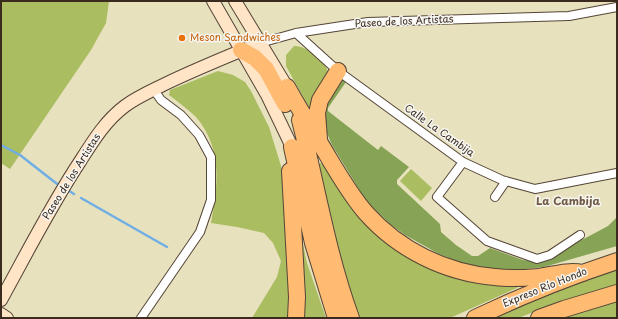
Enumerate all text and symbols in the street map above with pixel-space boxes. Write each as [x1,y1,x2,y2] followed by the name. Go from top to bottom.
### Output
[354,13,454,31] street label: Paseo de los Artistas
[190,32,280,44] place label: Meson Sandwiches
[177,33,187,43] marker: Meson Sandwiches
[402,102,476,160] street label: Calle La Cambija
[41,132,103,222] street label: Paseo de los Artistas
[536,195,600,209] district label: La Cambija
[501,266,589,310] street label: Expreso Río Hondo

